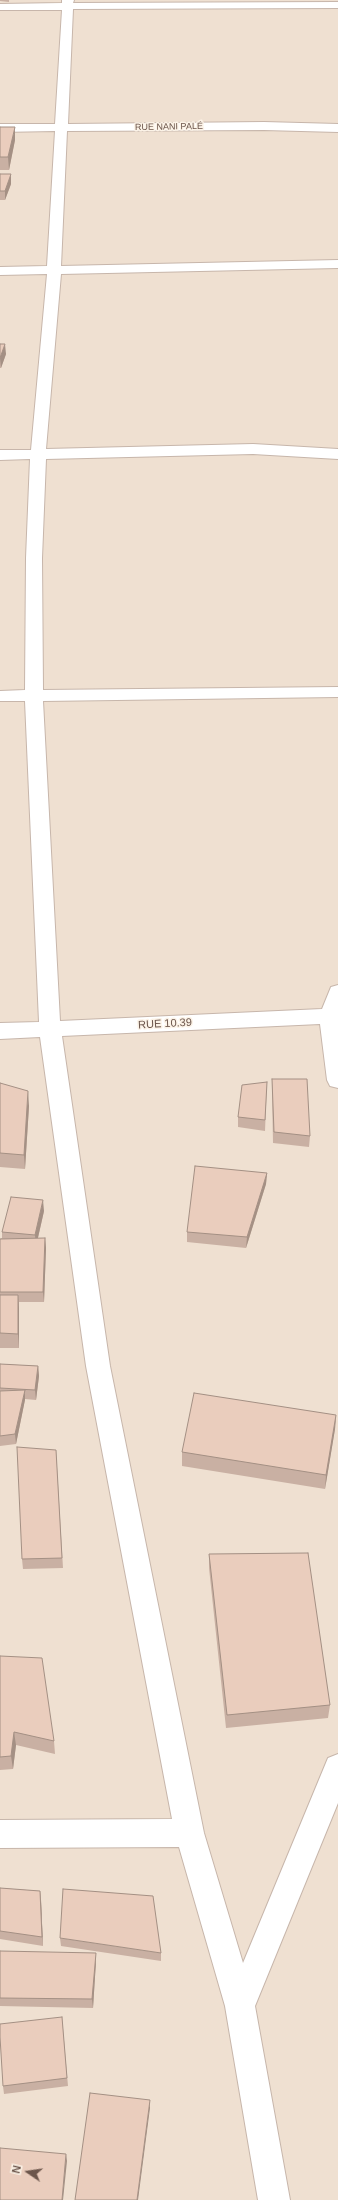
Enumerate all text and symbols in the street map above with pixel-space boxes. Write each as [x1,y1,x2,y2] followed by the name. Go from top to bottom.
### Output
[135,121,203,133] street label: RUE NANI PALÉ
[138,1016,192,1032] street label: RUE 10.39
[8,2152,48,2192] north arrow
[10,2164,23,2175] text: N

